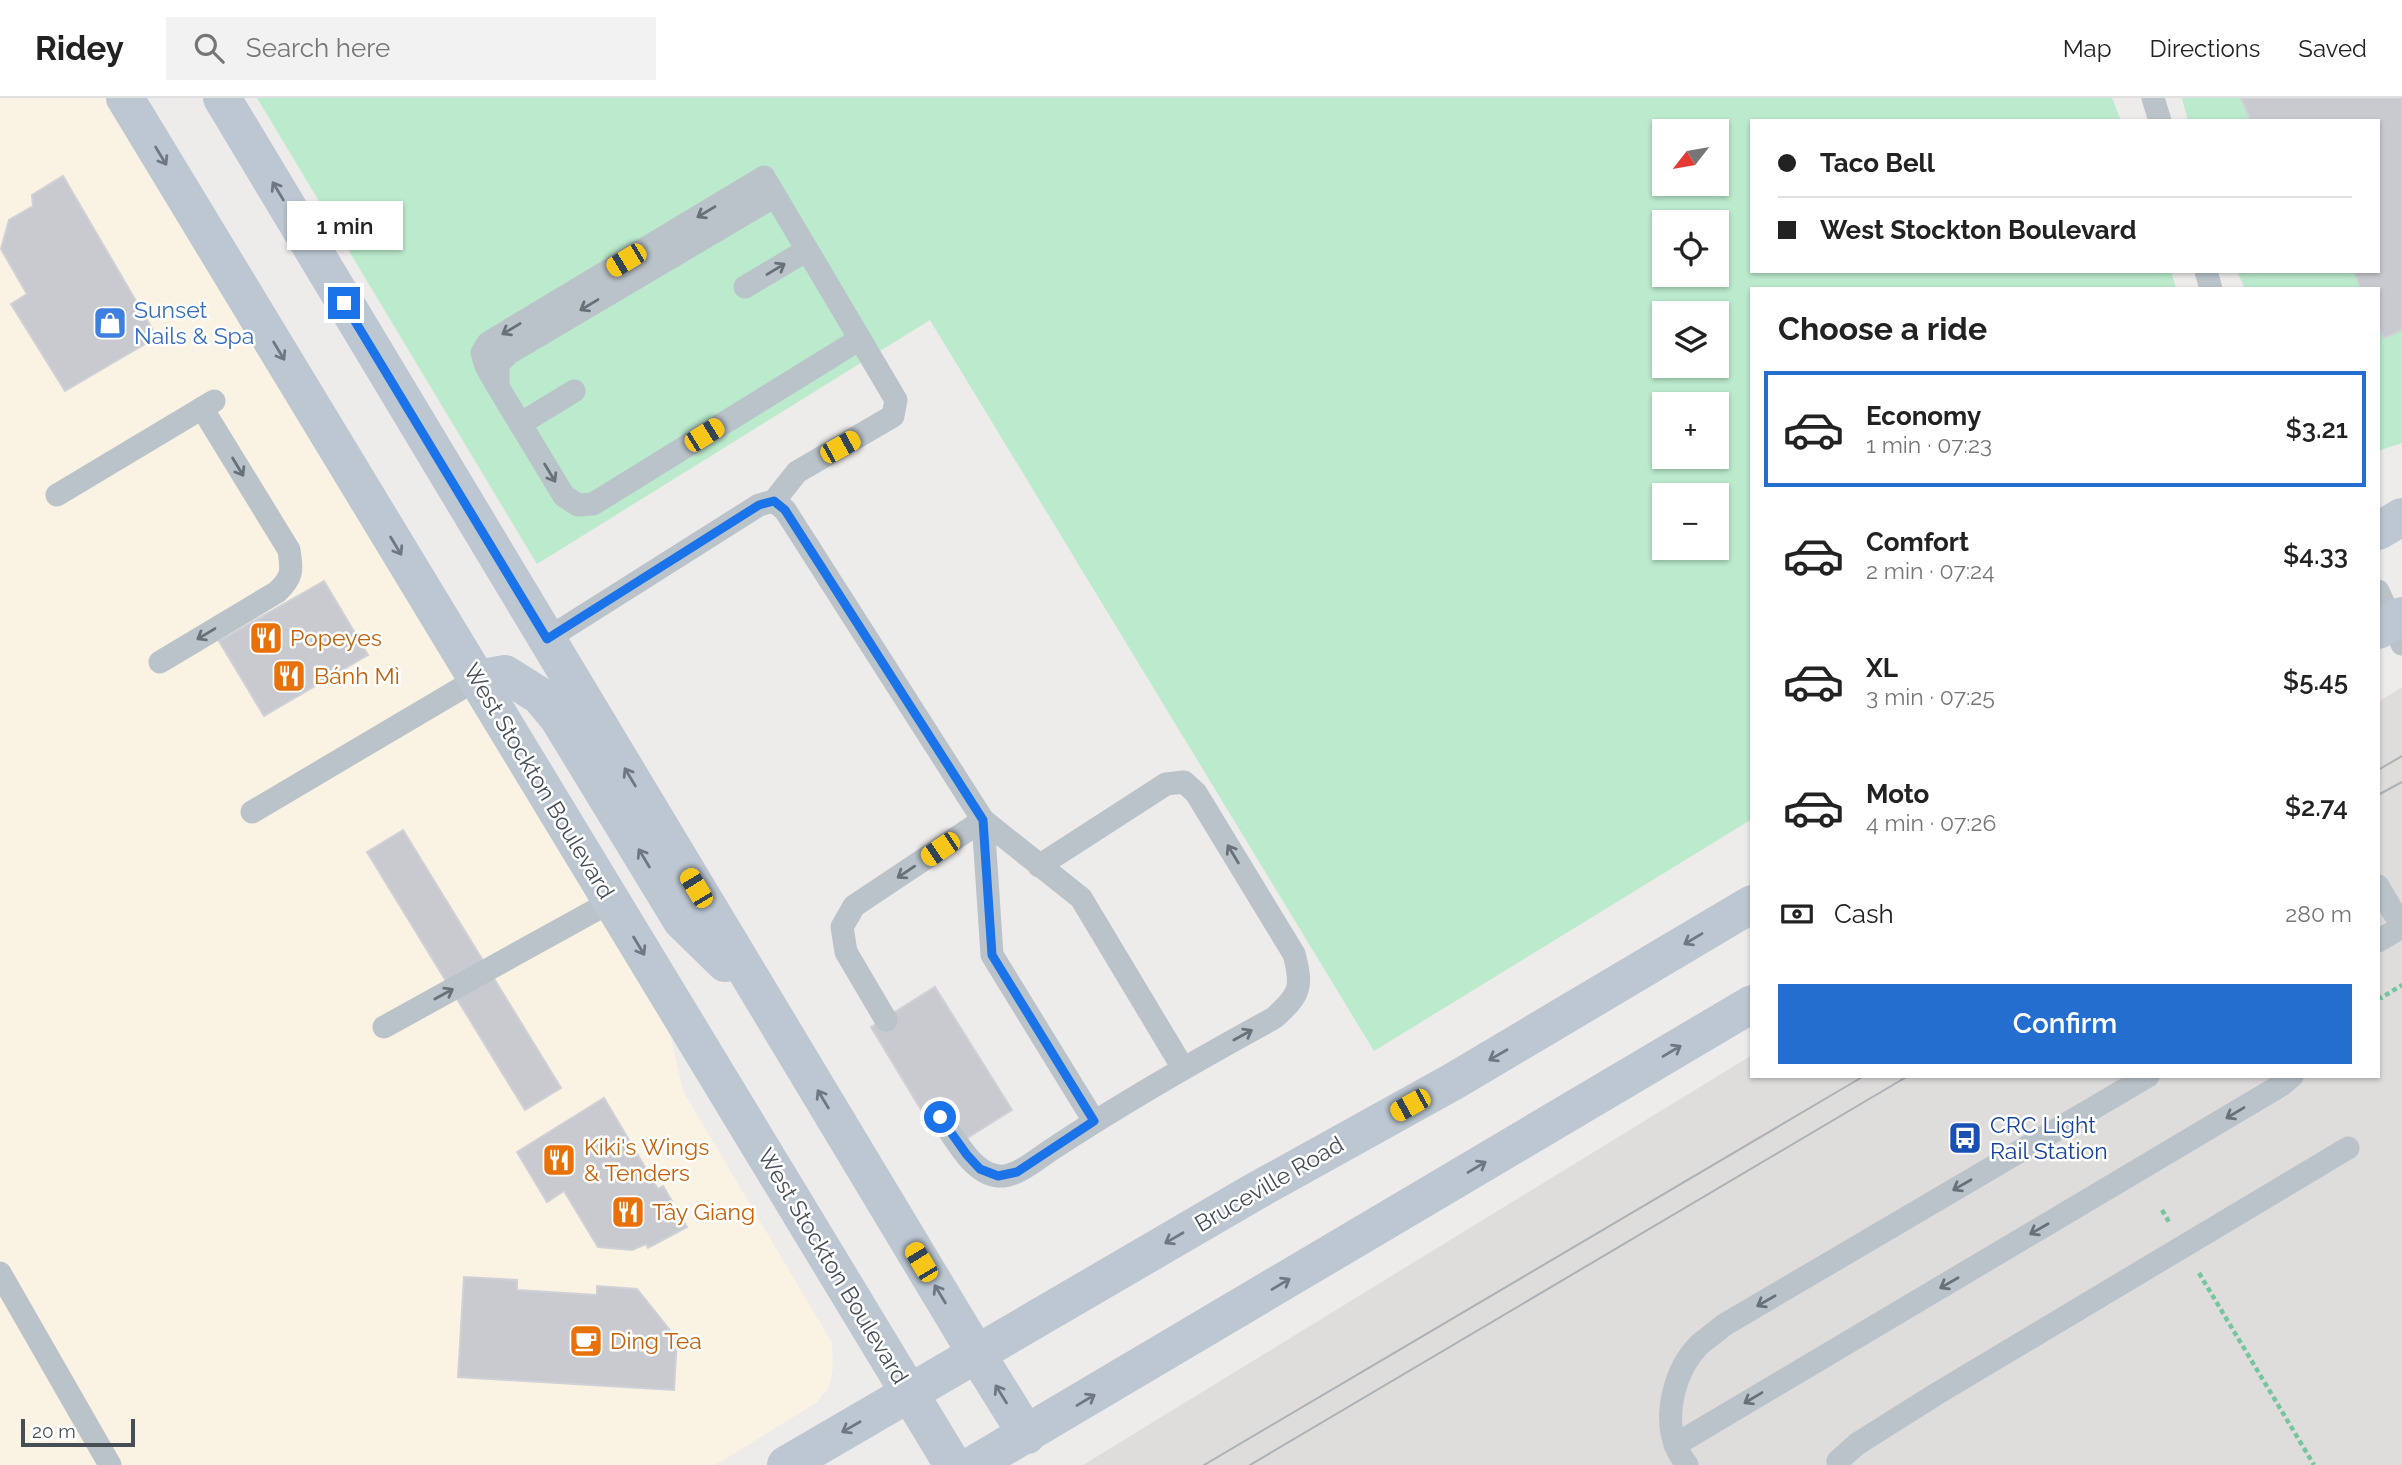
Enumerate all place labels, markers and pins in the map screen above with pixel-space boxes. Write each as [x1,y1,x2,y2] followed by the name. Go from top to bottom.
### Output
[134,296,254,349] place label: Sunset Nails & Spa
[91,304,129,342] shop icon: Sunset Nails & Spa
[247,619,285,657] restaurant icon: Popeyes
[290,624,382,651] place label: Popeyes
[270,657,308,695] restaurant icon: Bánh Mì
[314,662,400,689] place label: Bánh Mì
[1990,1111,2108,1164] place label: CRC Light Rail Station
[1946,1119,1984,1157] bus stop icon: CRC Light Rail Station
[584,1133,709,1186] place label: Kiki's Wings & Tenders
[540,1141,578,1179] restaurant icon: Kiki's Wings & Tenders
[609,1193,647,1231] restaurant icon: Tây Giang
[652,1198,755,1225] place label: Tây Giang
[567,1322,605,1360] cafe icon: Ding Tea
[610,1327,702,1354] place label: Ding Tea

